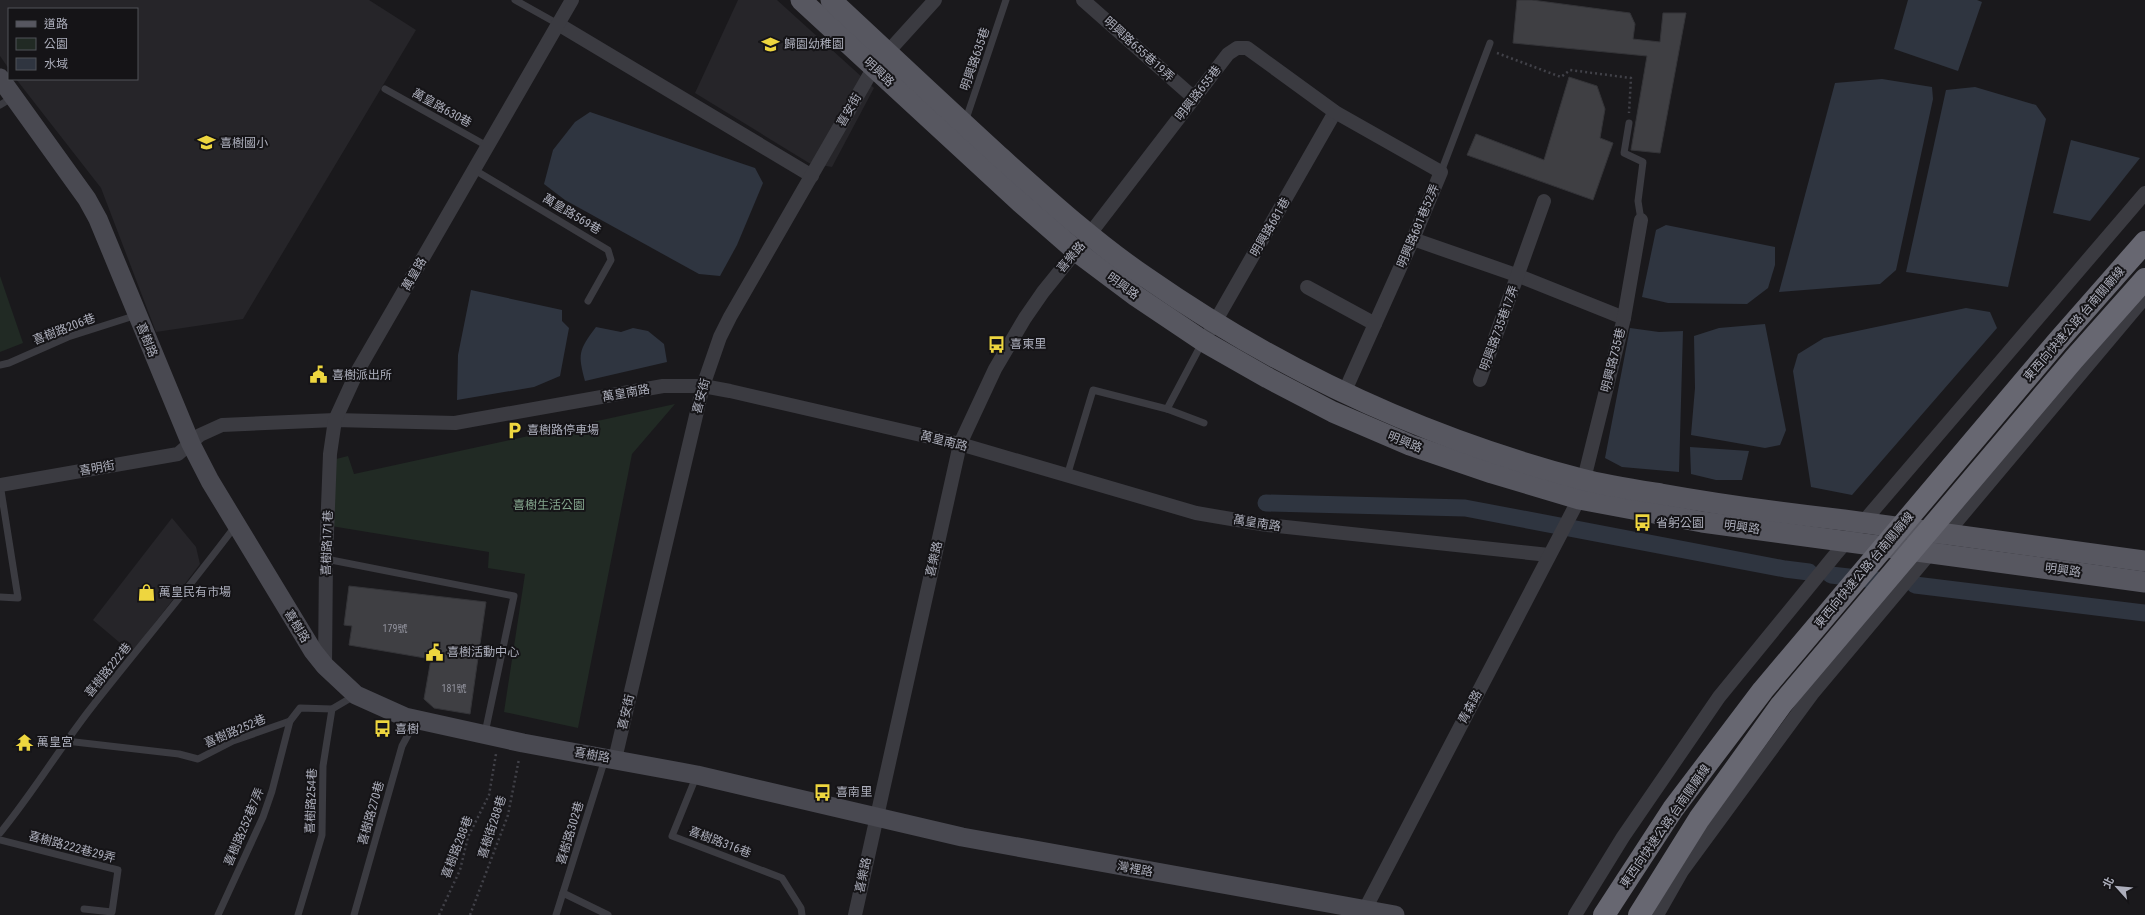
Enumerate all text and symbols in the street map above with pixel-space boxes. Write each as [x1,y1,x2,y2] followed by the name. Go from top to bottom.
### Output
[8,8,138,80] legend
[1101,14,1177,84] street label: 明興路655巷19弄
[44,17,68,31] text: 道路
[958,26,992,92] street label: 明興路635巷
[761,34,781,54] school or university icon: 歸園幼稚園
[44,37,68,51] text: 公園
[784,37,844,51] place label: 歸園幼稚園
[861,55,897,89] street label: 明興路
[44,57,68,71] text: 水域
[1172,63,1224,123] street label: 明興路655巷
[410,86,474,130] street label: 萬皇路630巷
[834,91,864,129] street label: 喜安街
[197,133,217,153] school or university icon: 喜樹國小
[220,136,268,150] place label: 喜樹國小
[1394,182,1442,270] street label: 明興路681巷52弄
[540,191,604,237] street label: 萬皇路569巷
[1247,195,1293,259] street label: 明興路681巷
[1054,239,1088,275] street label: 喜樂路
[399,255,429,293] street label: 萬皇路
[2021,264,2127,384] street label: 東西向快速公路 台南關廟線
[1104,270,1142,302] street label: 明興路
[1477,283,1521,373] street label: 明興路735巷17弄
[31,311,97,347] street label: 喜樹路206巷
[134,321,160,359] street label: 喜樹路
[1598,326,1628,394] street label: 明興路735巷
[987,334,1007,354] bus stop icon: 喜東里
[1010,337,1046,351] place label: 喜東里
[309,365,329,385] public building icon: 喜樹派出所
[332,368,392,382] place label: 喜樹派出所
[690,377,712,415] street label: 喜安街
[601,382,651,404] street label: 萬皇南路
[504,420,524,440] parking icon: 喜樹路停車場
[527,423,599,437] place label: 喜樹路停車場
[919,428,969,454] street label: 萬皇南路
[1386,429,1424,455] street label: 明興路
[78,458,116,478] street label: 喜明街
[513,498,585,512] park label: 喜樹生活公園
[1811,509,1917,631] street label: 東西向快速公路 台南關廟線
[319,510,335,576] street label: 喜樹路171巷
[1232,512,1282,534] street label: 萬皇南路
[1633,513,1653,533] bus stop icon: 省躬公園
[1656,516,1704,530] place label: 省躬公園
[1723,518,1761,536] street label: 明興路
[923,540,945,578] street label: 喜樂路
[2044,561,2082,579] street label: 明興路
[136,582,156,602] shop icon: 萬皇民有市場
[159,585,231,599] place label: 萬皇民有市場
[282,607,312,645] street label: 喜樹路
[383,623,407,634] house number: 179號
[82,640,134,700] street label: 喜樹路222巷
[424,642,444,662] public building icon: 喜樹活動中心
[447,645,519,659] place label: 喜樹活動中心
[442,683,466,694] house number: 181號
[1455,688,1485,726] street label: 青森路
[615,693,637,731] street label: 喜安街
[202,712,268,750] street label: 喜樹路252巷
[372,719,392,739] bus stop icon: 喜樹
[395,722,419,736] place label: 喜樹
[14,732,34,752] temple icon: 萬皇宮
[37,735,73,749] place label: 萬皇宮
[573,745,611,765] street label: 喜樹路
[1617,762,1713,890] street label: 東西向快速公路 台南關廟線
[303,768,319,834] street label: 喜樹路254巷
[355,779,387,847] street label: 喜樹路270巷
[813,782,833,802] bus stop icon: 喜南里
[836,785,872,799] place label: 喜南里
[221,786,267,868] street label: 喜樹路252巷7弄
[475,794,509,860] street label: 喜樹街288巷
[554,799,586,867] street label: 喜樹路302巷
[439,814,475,880] street label: 喜樹路288巷
[687,824,753,860] street label: 喜樹路316巷
[27,829,117,865] street label: 喜樹路222巷29弄
[852,856,874,894] street label: 喜樂路
[1116,859,1154,879] street label: 灣裡路
[2097,867,2137,907] north arrow
[2100,875,2117,891] text: 北

